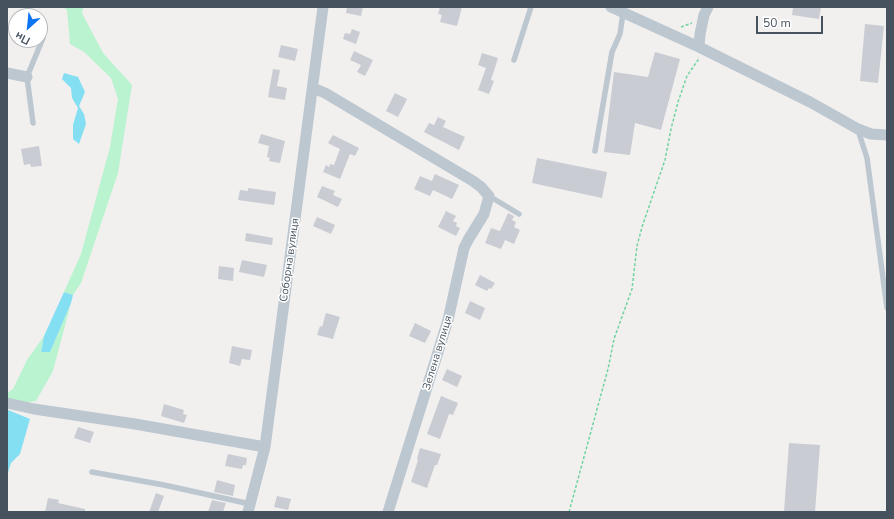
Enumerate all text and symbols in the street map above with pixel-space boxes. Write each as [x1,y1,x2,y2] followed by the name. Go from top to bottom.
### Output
[8,8,48,48] north arrow
[758,8,825,34] scale bar
[763,15,791,31] text: 50 m
[13,28,33,48] text: Пн
[278,217,302,303] street label: Соборна вулиця
[420,314,456,392] street label: Зелена вулиця

